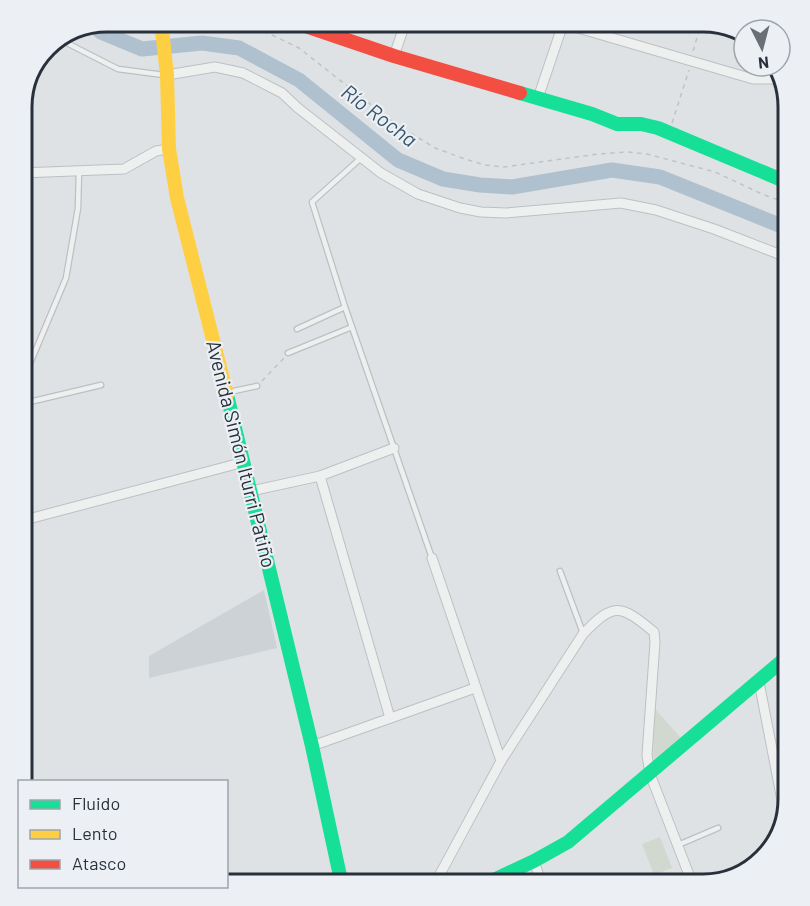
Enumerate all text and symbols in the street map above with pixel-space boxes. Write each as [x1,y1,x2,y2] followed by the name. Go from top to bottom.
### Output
[732,18,792,78] north arrow
[757,53,770,73] text: N
[337,78,423,151] water label: Río Rocha
[202,337,282,570] street label: Avenida Simón Iturri Patiño
[18,780,228,888] legend
[72,792,120,814] text: Fluido
[72,822,118,844] text: Lento
[72,852,126,874] text: Atasco

